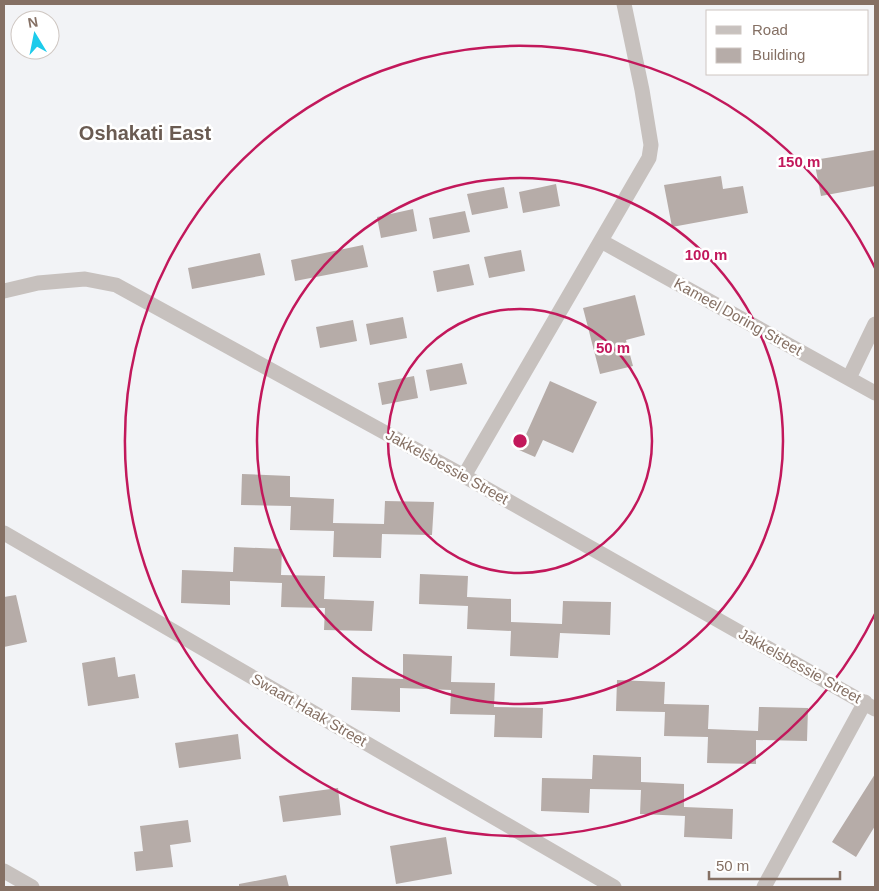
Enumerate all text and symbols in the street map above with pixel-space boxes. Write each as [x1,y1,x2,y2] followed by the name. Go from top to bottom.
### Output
[10,10,60,60] north arrow
[706,10,869,75] legend
[26,13,39,31] text: N
[752,21,788,38] text: Road
[752,46,805,63] text: Building
[79,122,211,144] district label: Oshakati East
[778,153,820,170] text: 150 m
[685,246,727,263] text: 100 m
[671,274,806,359] street label: Kameel Doring Street
[596,339,630,356] text: 50 m
[383,426,512,508] street label: Jakkelsbessie Street
[511,432,529,450] centre of rings
[736,625,865,707] street label: Jakkelsbessie Street
[249,670,371,750] street label: Swaart Haak Street
[709,848,840,880] scale bar
[716,857,749,874] text: 50 m

